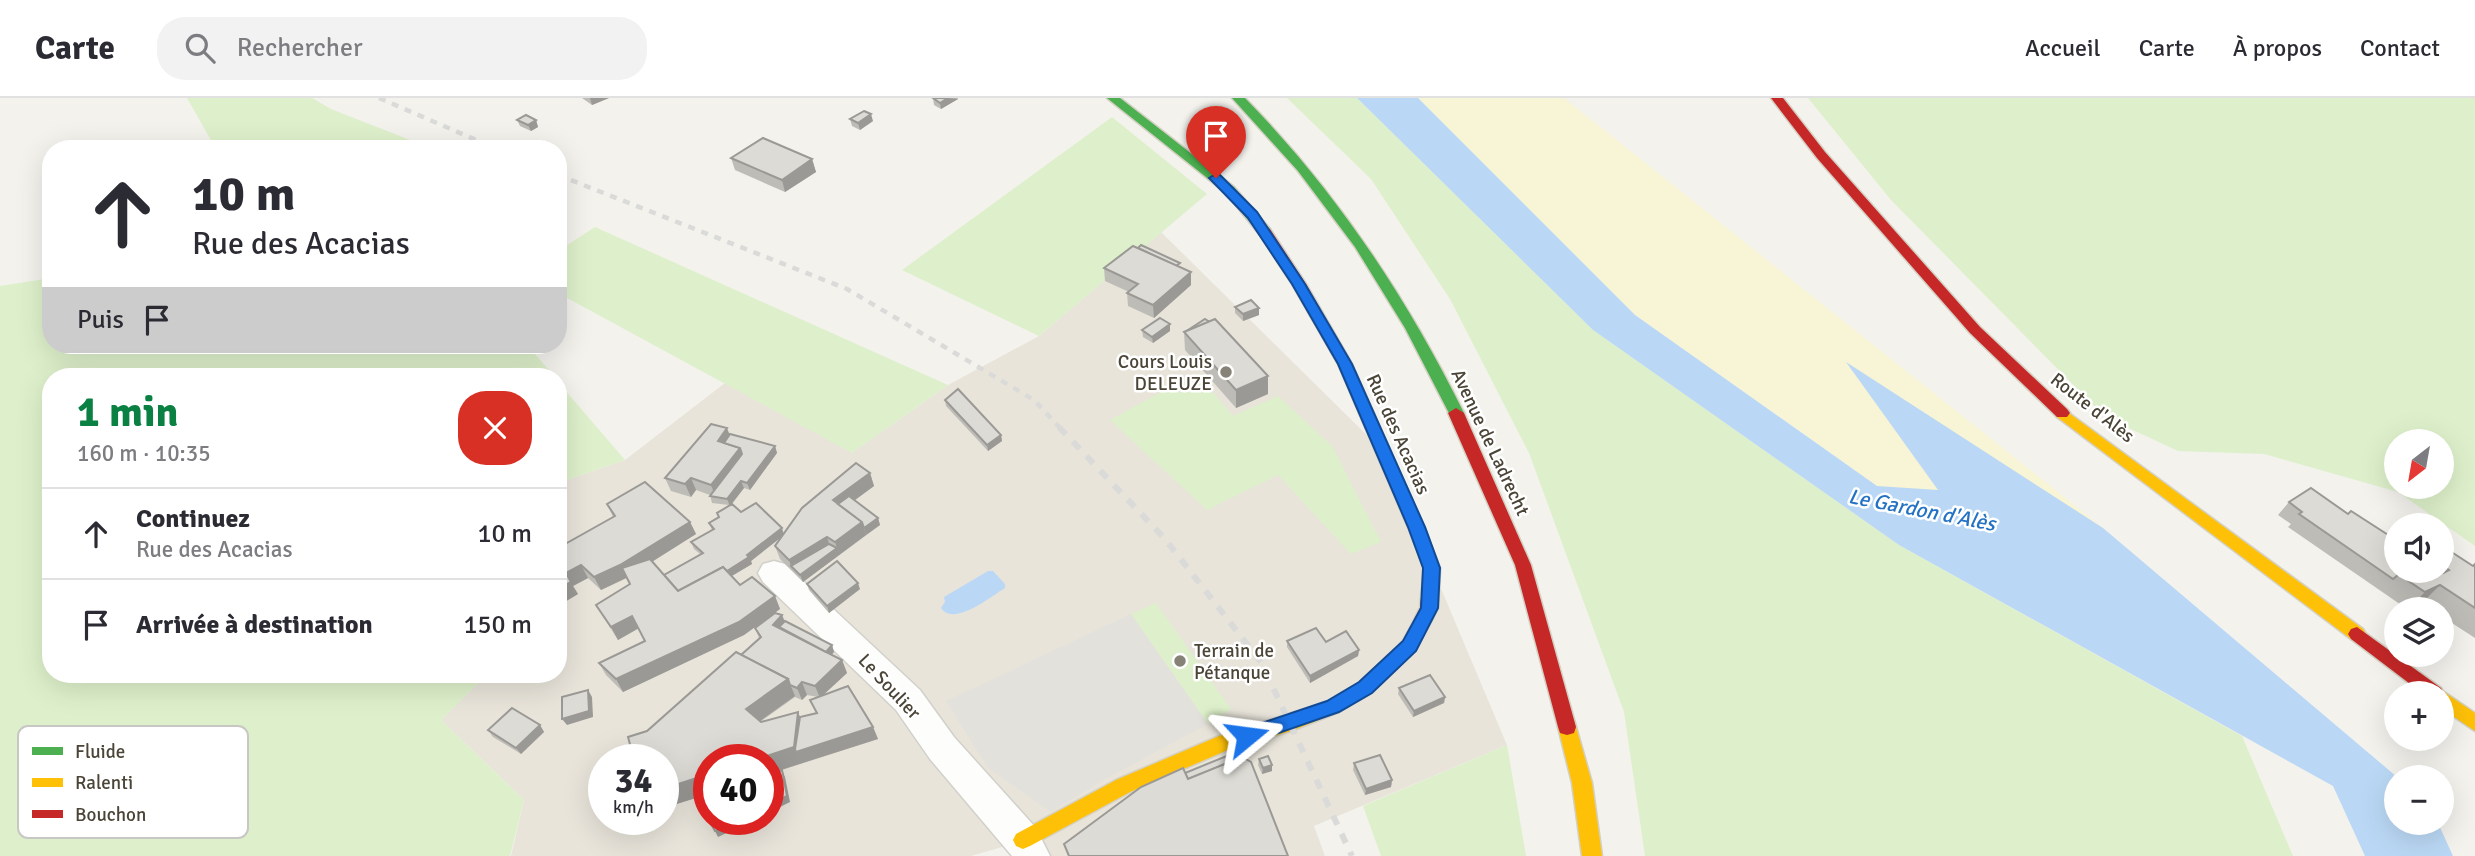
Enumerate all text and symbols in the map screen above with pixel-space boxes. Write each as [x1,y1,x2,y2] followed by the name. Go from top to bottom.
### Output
[157,17,647,80] search box
[35,28,115,69] text: Carte
[181,29,219,67] icon: search
[237,32,363,64] text: Rechercher
[2025,33,2101,63] text: Accueil
[2139,33,2195,63] text: Carte
[2233,33,2322,63] text: À propos
[2360,33,2440,63] text: Contact
[1186,106,1246,178] pin
[1197,117,1235,155] icon: arrive
[192,164,295,224] text: 10 m
[77,168,168,259] icon: ahead
[192,224,410,263] text: Rue des Acacias
[138,301,176,339] icon: arrive
[77,304,124,336] text: Puis
[1118,350,1212,396] place label: Cours Louis DELEUZE
[1218,364,1234,380] marker: Cours Louis DELEUZE
[1446,365,1535,520] street label: Avenue de Ladrecht
[2046,367,2139,448] street label: Route d'Alès
[1361,370,1435,498] street label: Rue des Acacias
[77,387,178,438] text: 1 min
[458,391,532,465] button: close
[2384,429,2454,499] north arrow
[2384,429,2454,835] map controls
[77,439,211,468] text: 160 m · 10:35
[1846,483,1999,537] water label: Le Gardon d'Alès
[136,503,250,535] text: Continuez
[2384,513,2454,583] button: sound
[77,515,115,553] icon: ahead
[477,518,532,550] text: 10 m
[136,535,293,564] text: Rue des Acacias
[2384,597,2454,667] button: layers
[77,606,115,644] icon: arrive
[136,609,373,641] text: Arrivée à destination
[463,609,532,641] text: 150 m
[1194,639,1274,685] place label: Terrain de Pétanque
[853,649,926,725] street label: Le Soulier
[1172,653,1188,669] marker: Terrain de Pétanque
[2384,681,2454,751] button: +
[1210,699,1284,773] position arrow
[18,726,248,838] legend
[75,740,125,764] text: Fluide
[693,744,784,835] speed limit sign: 40
[615,759,652,802] text: 34
[2384,765,2454,835] button: −
[75,771,133,795] text: Ralenti
[613,796,654,818] text: km/h
[75,803,146,827] text: Bouchon

